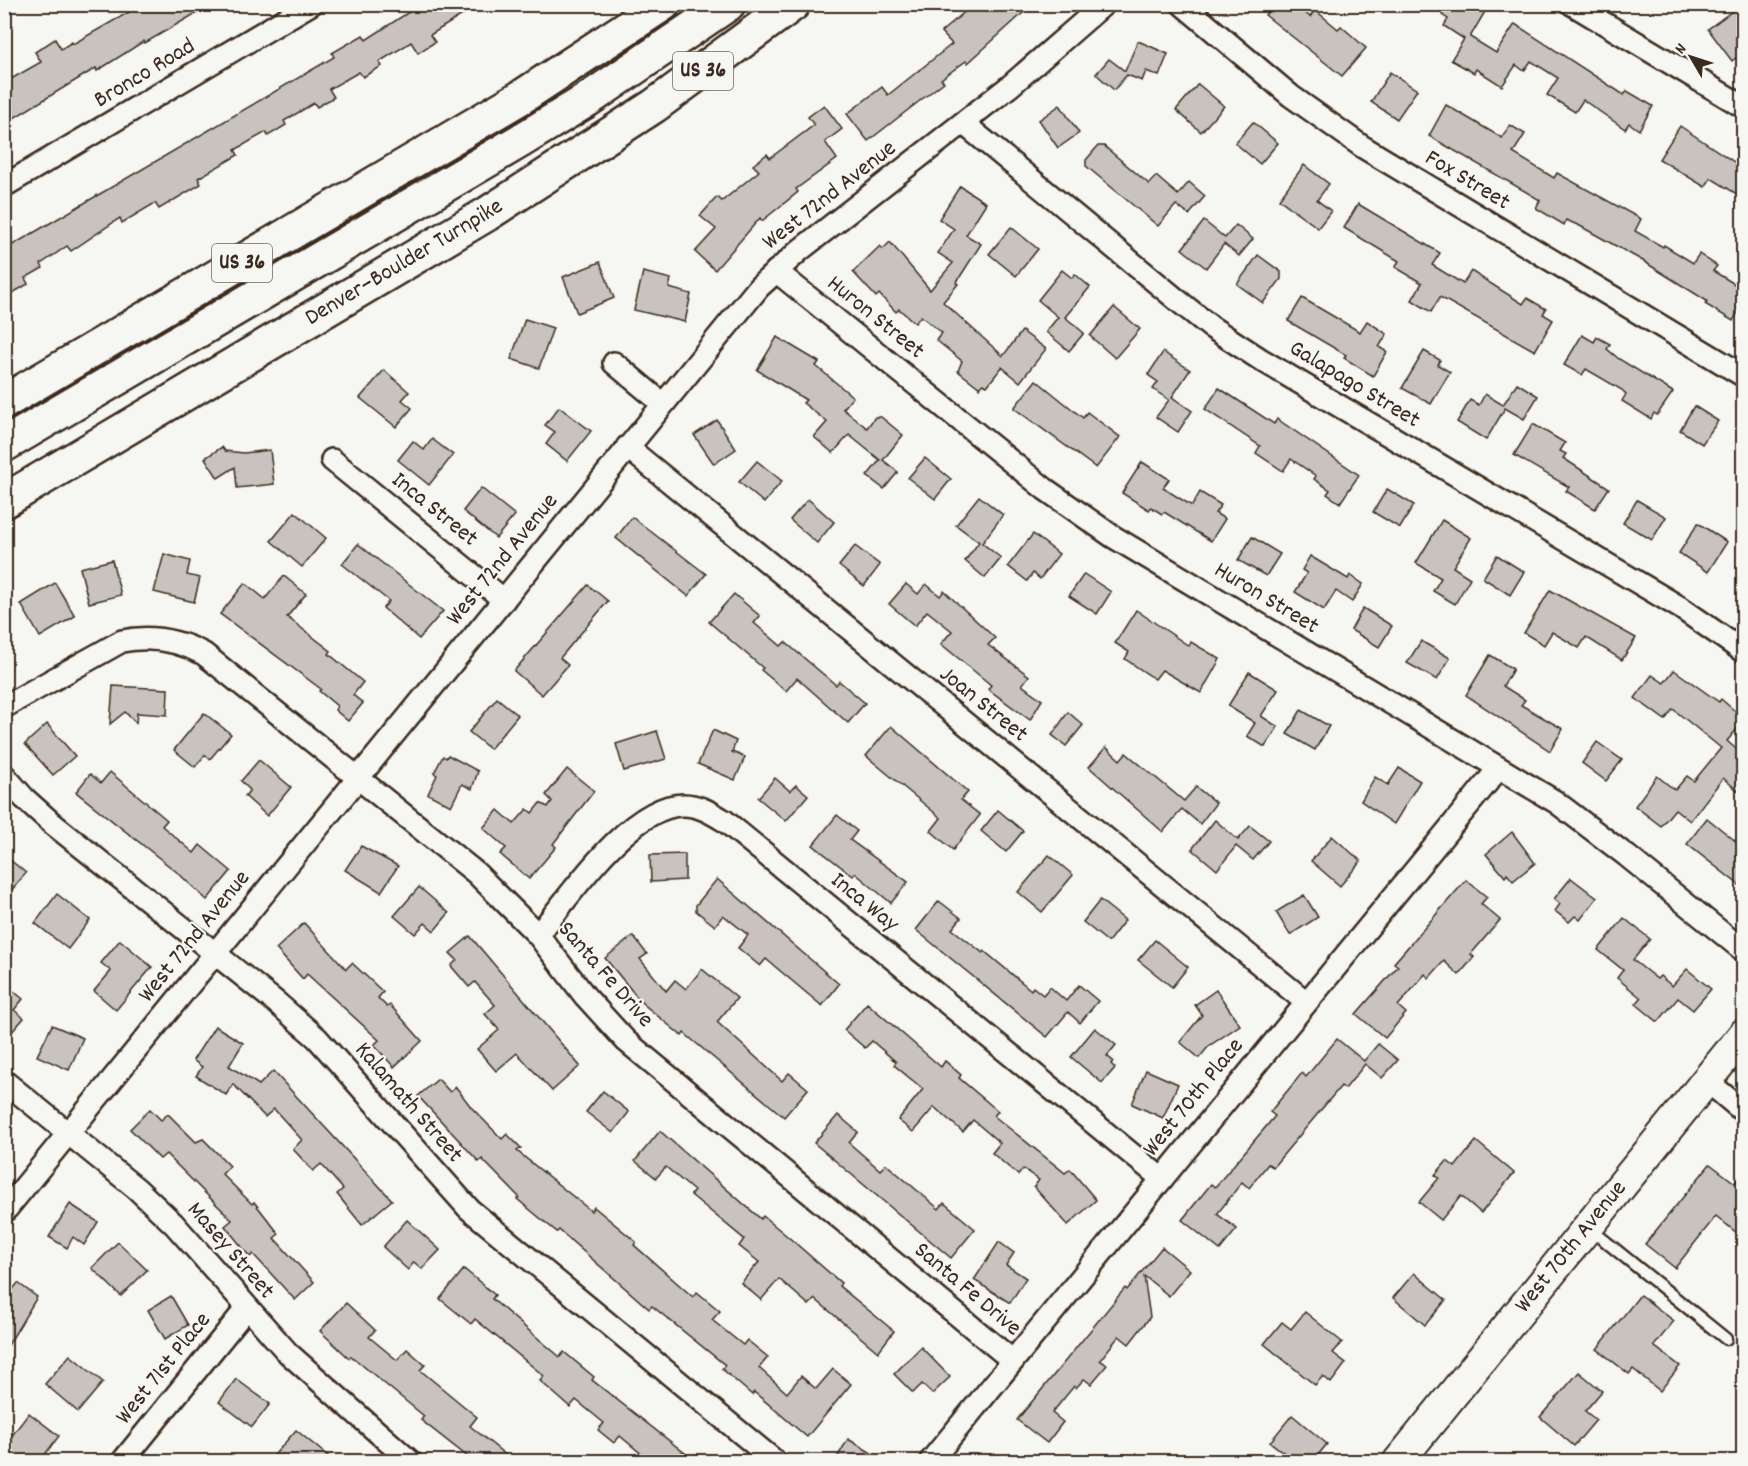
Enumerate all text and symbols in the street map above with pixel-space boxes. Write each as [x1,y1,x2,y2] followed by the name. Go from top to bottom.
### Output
[1661,27,1721,87] north arrow
[88,30,202,118] street label: Bronco Road
[1670,39,1693,59] text: N
[673,52,733,90] road number: US 36
[756,133,904,259] street label: West 72nd Avenue
[1418,142,1516,220] street label: Fox Street
[299,190,511,335] street label: Denver–Boulder Turnpike
[212,244,272,282] road number: US 36
[819,268,931,368] street label: Huron Street
[1282,332,1426,438] street label: Galapago Street
[383,464,485,556] street label: Inca Street
[439,486,567,634] street label: West 72nd Avenue
[1207,554,1325,644] street label: Huron Street
[931,659,1035,752] street label: Joan Street
[131,863,259,1011] street label: West 72nd Avenue
[822,865,907,942] street label: Inca Way
[549,914,661,1036] street label: Santa Fe Drive
[1135,1031,1253,1165] street label: West 70th Place
[346,1035,470,1171] street label: Kalamath Street
[1507,1174,1636,1321] street label: West 70th Avenue
[178,1195,282,1307] street label: Masey Street
[906,1235,1028,1345] street label: Santa Fe Drive
[108,1306,220,1432] street label: West 71st Place

